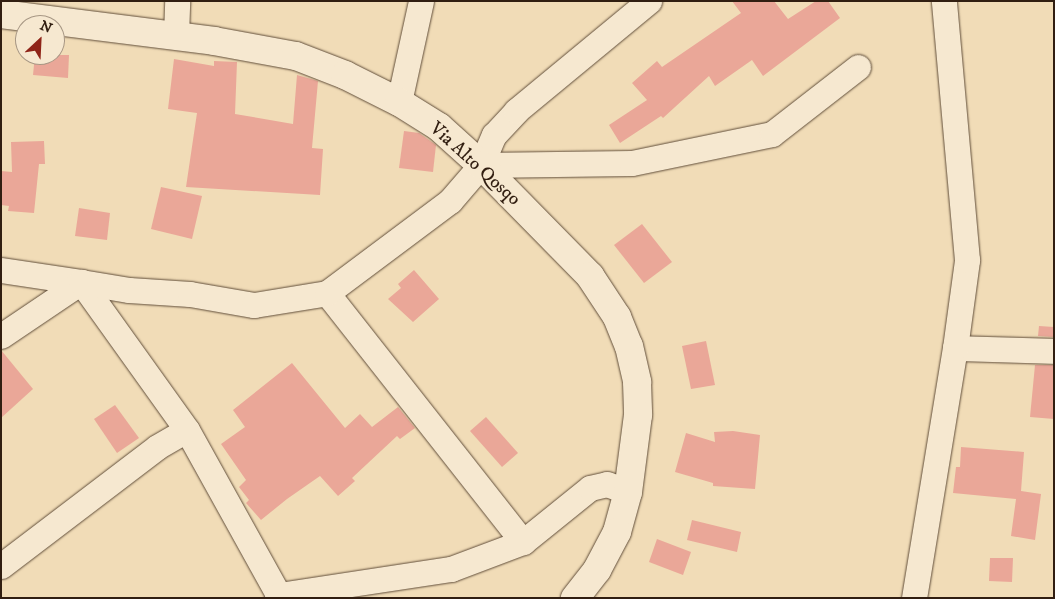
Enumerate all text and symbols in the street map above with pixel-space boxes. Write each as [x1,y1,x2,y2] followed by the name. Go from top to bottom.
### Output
[15,15,65,65] north arrow
[37,17,55,38] text: N
[425,117,525,211] street label: Via Alto Qosqo

